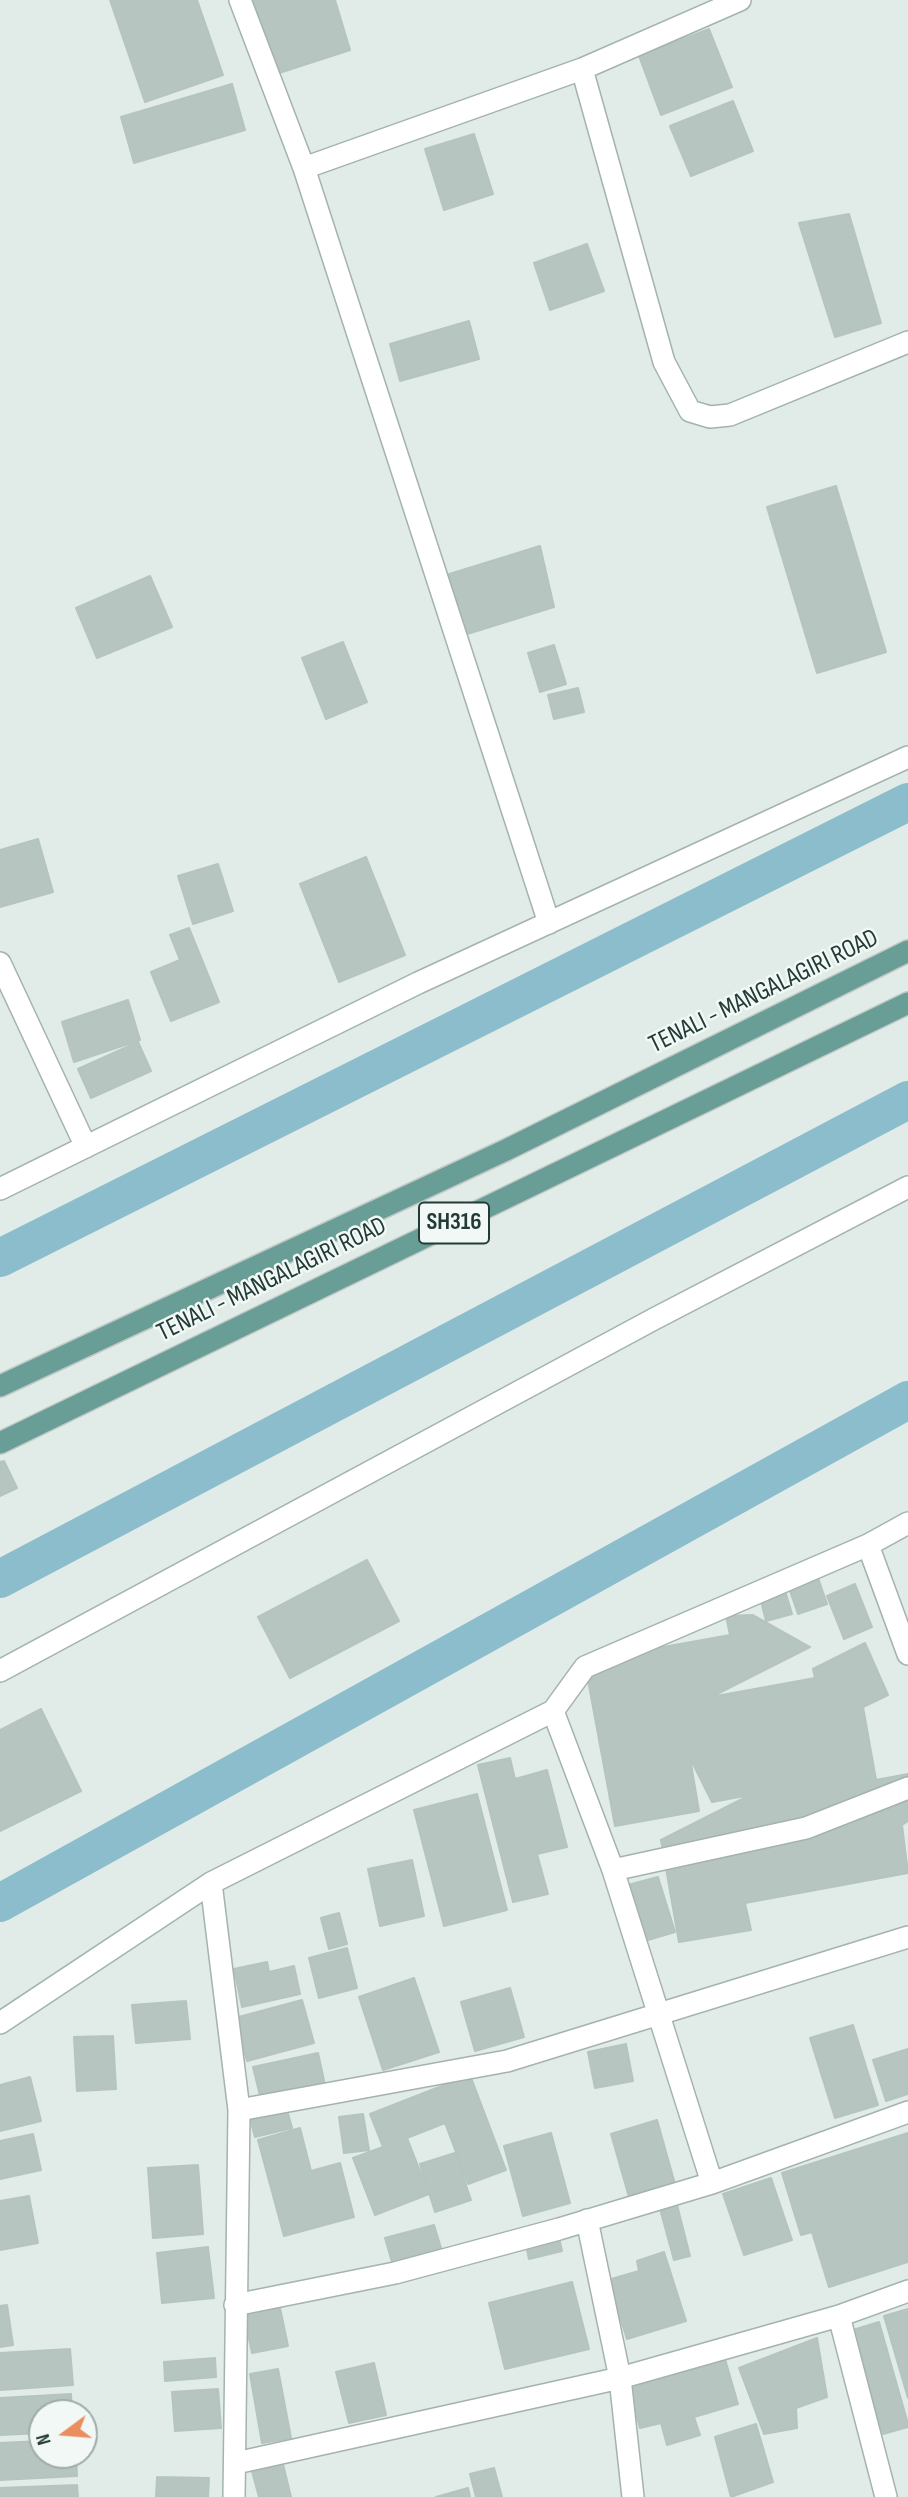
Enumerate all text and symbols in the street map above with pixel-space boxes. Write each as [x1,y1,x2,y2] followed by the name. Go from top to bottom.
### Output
[644,923,884,1061] street label: TENALI - MANGALAGIRI ROAD
[419,1203,489,1244] road number: SH316
[152,1211,392,1349] street label: TENALI - MANGALAGIRI ROAD
[28,2399,98,2469] north arrow
[32,2431,57,2447] text: N

